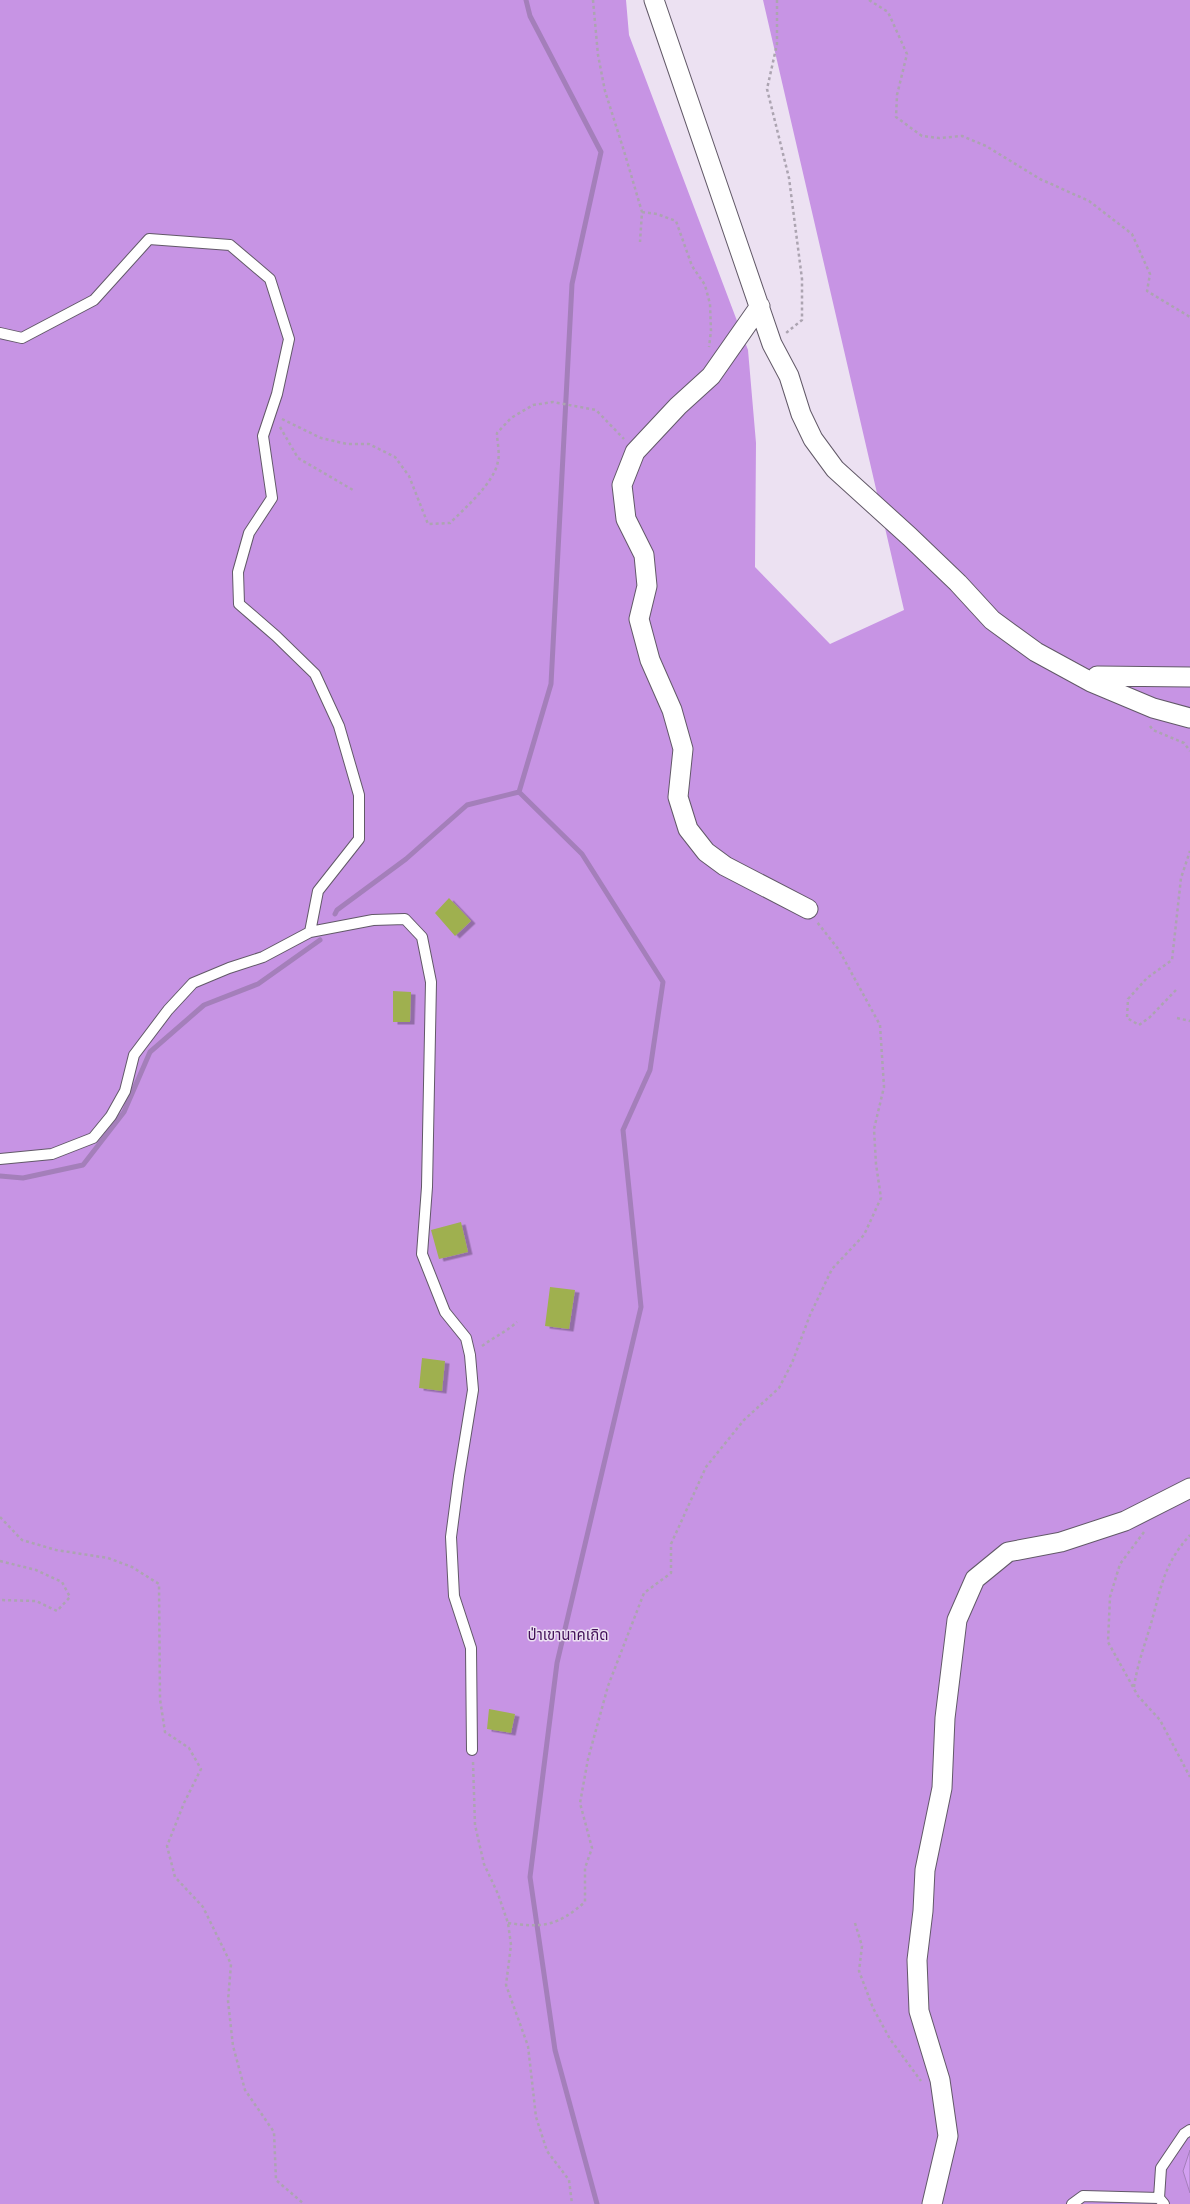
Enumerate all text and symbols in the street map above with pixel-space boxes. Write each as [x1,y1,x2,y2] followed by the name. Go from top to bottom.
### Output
[528,1626,608,1644] park label: ป่าเขานาคเกิด

